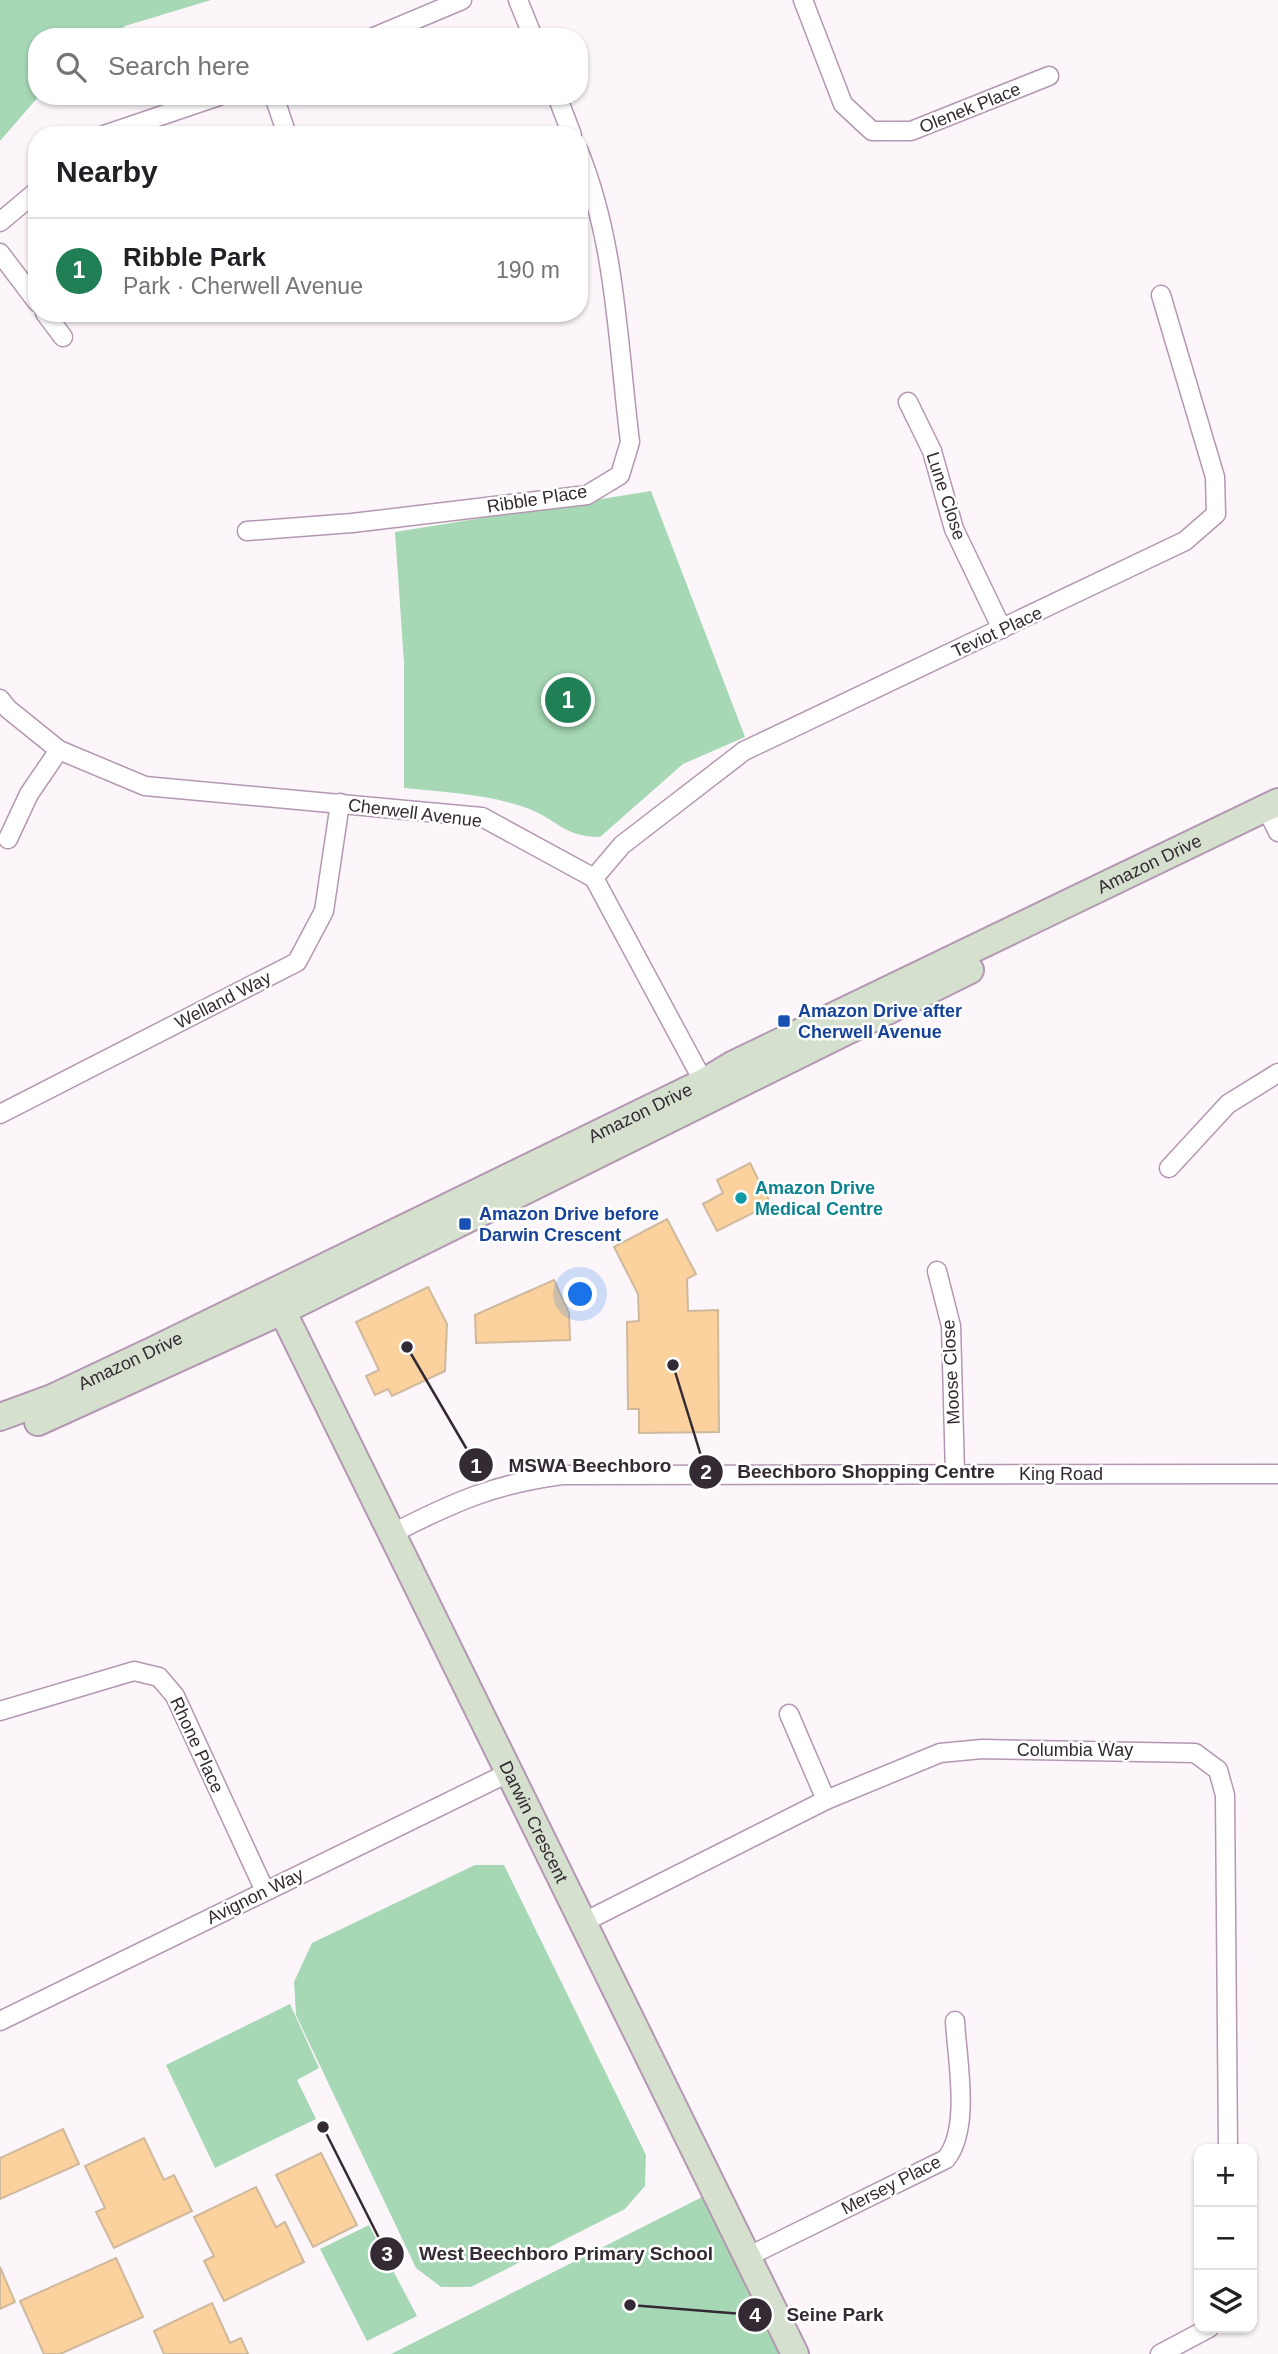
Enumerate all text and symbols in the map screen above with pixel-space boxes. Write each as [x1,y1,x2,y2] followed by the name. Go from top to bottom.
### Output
[28,28,588,105] search box
[52,48,90,86] icon: search
[108,51,250,81] text: Search here
[917,79,1023,137] street label: Olenek Place
[56,155,158,188] text: Nearby
[123,242,266,272] text: Ribble Park
[73,257,85,283] text: 1
[496,257,560,283] text: 190 m
[123,273,363,299] text: Park · Cherwell Avenue
[922,450,970,542] street label: Lune Close
[486,481,588,517] street label: Ribble Place
[949,602,1045,662] street label: Teviot Place
[545,674,591,726] pin: 1
[347,795,483,831] street label: Cherwell Avenue
[1094,830,1205,897] street label: Amazon Drive
[172,967,274,1033] street label: Welland Way
[798,1001,962,1042] place label: Amazon Drive after Cherwell Avenue
[776,1013,792,1029] marker: Amazon Drive after Cherwell Avenue
[585,1079,695,1147] street label: Amazon Drive
[755,1178,883,1219] place label: Amazon Drive Medical Centre
[733,1190,749,1206] marker: Amazon Drive Medical Centre
[479,1204,659,1245] place label: Amazon Drive before Darwin Crescent
[457,1216,473,1232] marker: Amazon Drive before Darwin Crescent
[563,1277,597,1311] your location
[938,1319,964,1425] street label: Moose Close
[75,1328,186,1394] street label: Amazon Drive
[459,1445,685,1485] callout: MSWA Beechboro
[688,1452,1009,1492] callout: Beechboro Shopping Centre
[470,1454,482,1477] text: 1
[509,1455,671,1476] text: MSWA Beechboro
[700,1460,712,1483] text: 2
[737,1461,995,1482] text: Beechboro Shopping Centre
[1019,1464,1103,1484] street label: King Road
[166,1694,228,1796] street label: Rhone Place
[1017,1740,1133,1760] street label: Columbia Way
[495,1758,572,1886] street label: Darwin Crescent
[203,1864,307,1928] street label: Avignon Way
[1194,2144,1257,2333] map controls
[1194,2144,1257,2207] button: +
[838,2151,944,2219] street label: Mersey Place
[1194,2207,1257,2270] button: −
[370,2234,727,2274] callout: West Beechboro Primary School
[381,2242,393,2265] text: 3
[419,2243,713,2264] text: West Beechboro Primary School
[1194,2270,1257,2333] button: layers
[738,2295,898,2335] callout: Seine Park
[749,2303,761,2326] text: 4
[786,2304,884,2325] text: Seine Park

